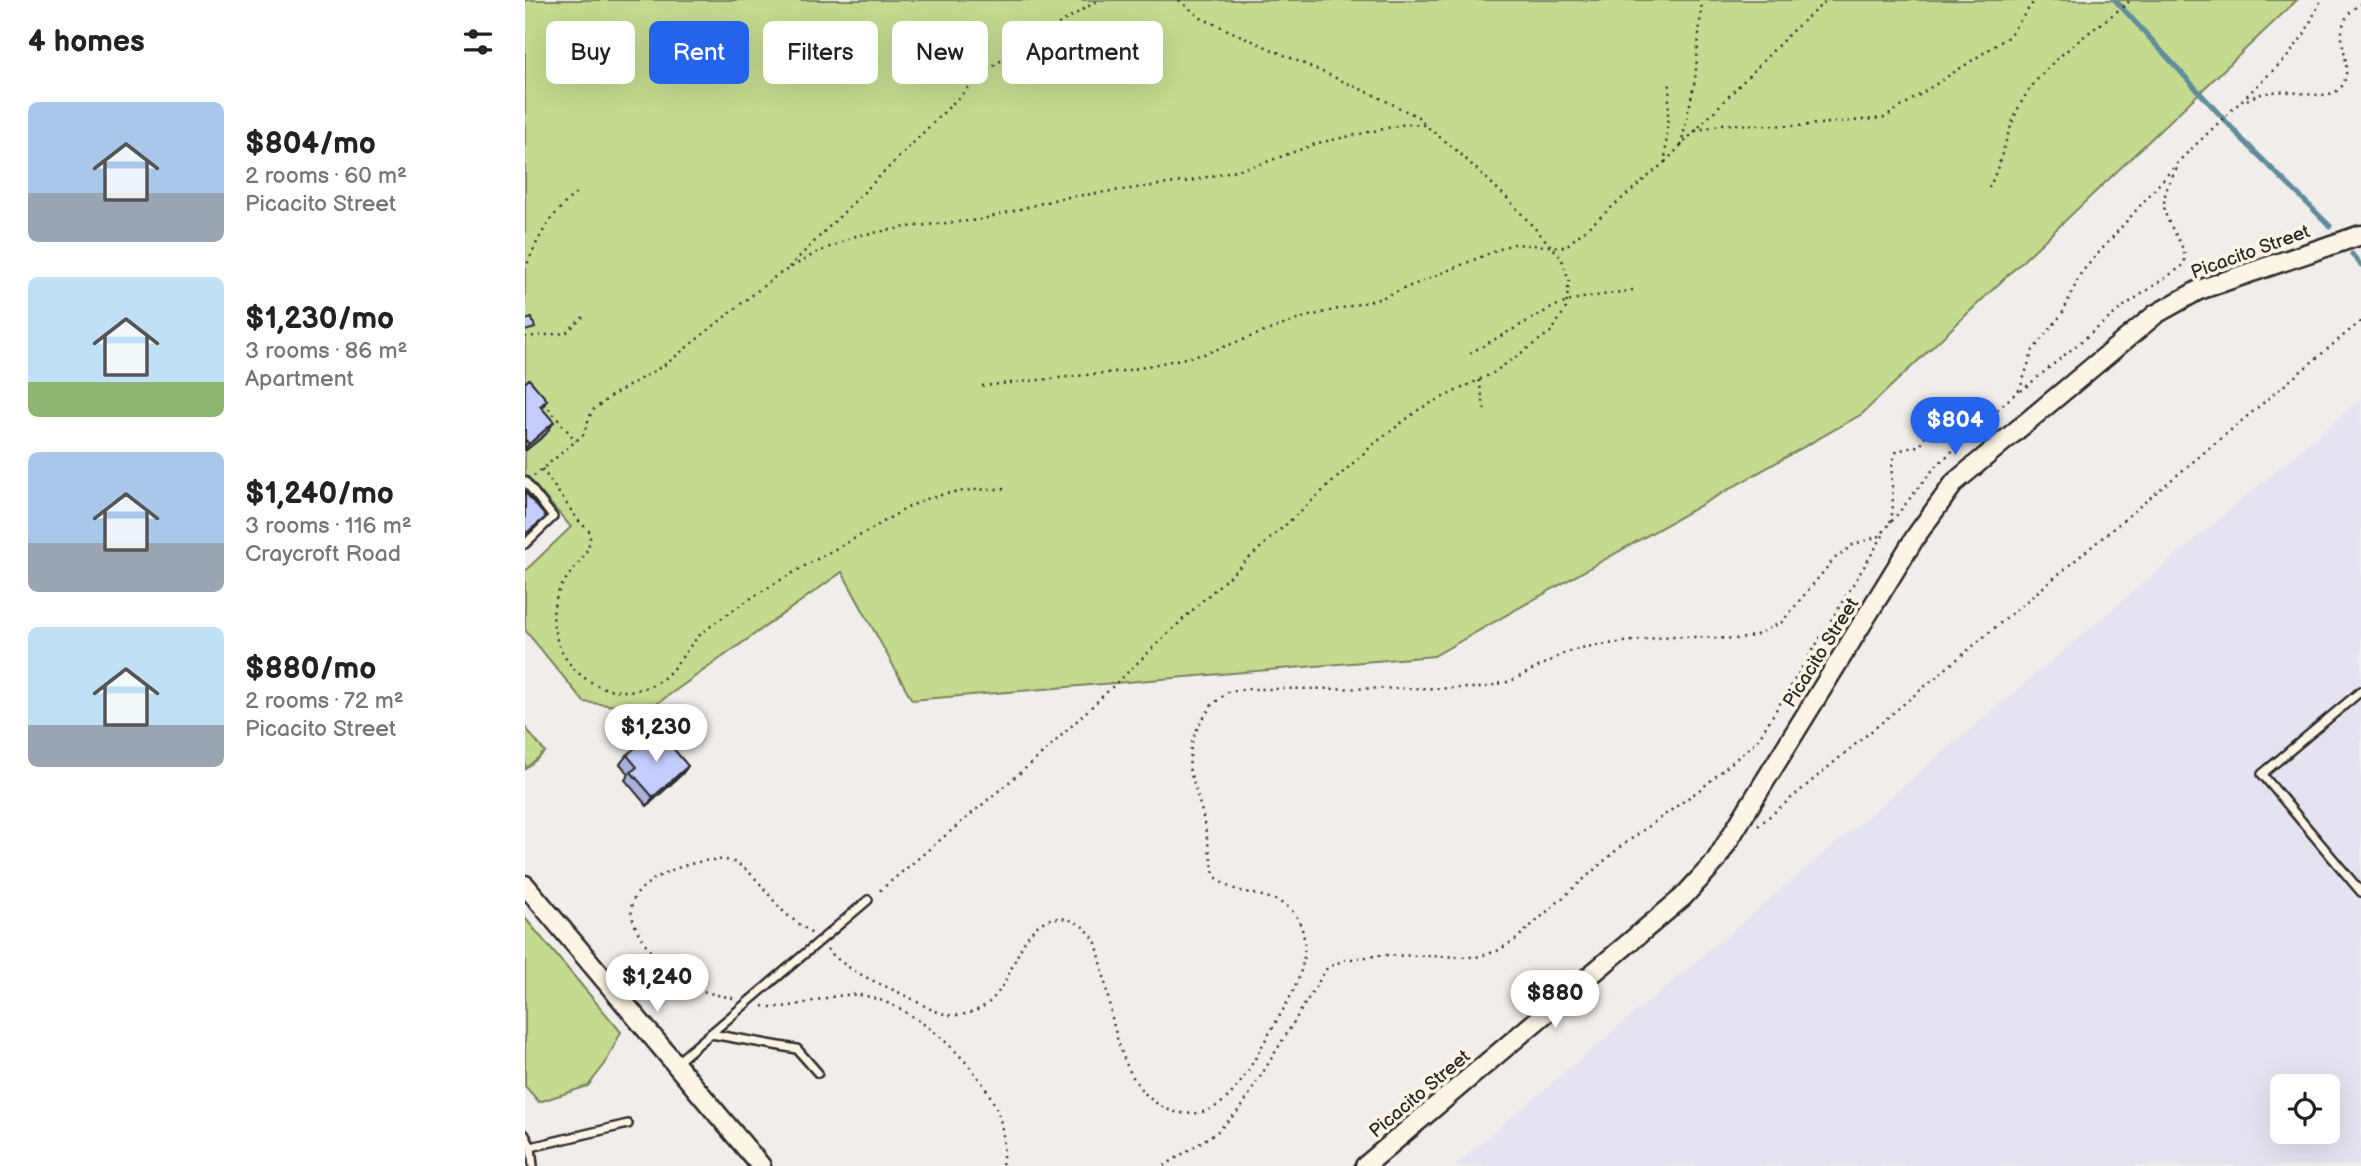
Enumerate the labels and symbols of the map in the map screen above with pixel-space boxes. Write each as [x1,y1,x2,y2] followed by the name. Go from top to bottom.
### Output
[2188,220,2313,285] street label: Picacito Street
[1914,398,1996,457] pin: $804
[1778,594,1864,712] street label: Picacito Street
[599,704,713,764] pin: $1,230
[600,954,714,1014] pin: $1,240
[1514,970,1596,1030] pin: $880
[1365,1045,1475,1143] street label: Picacito Street

